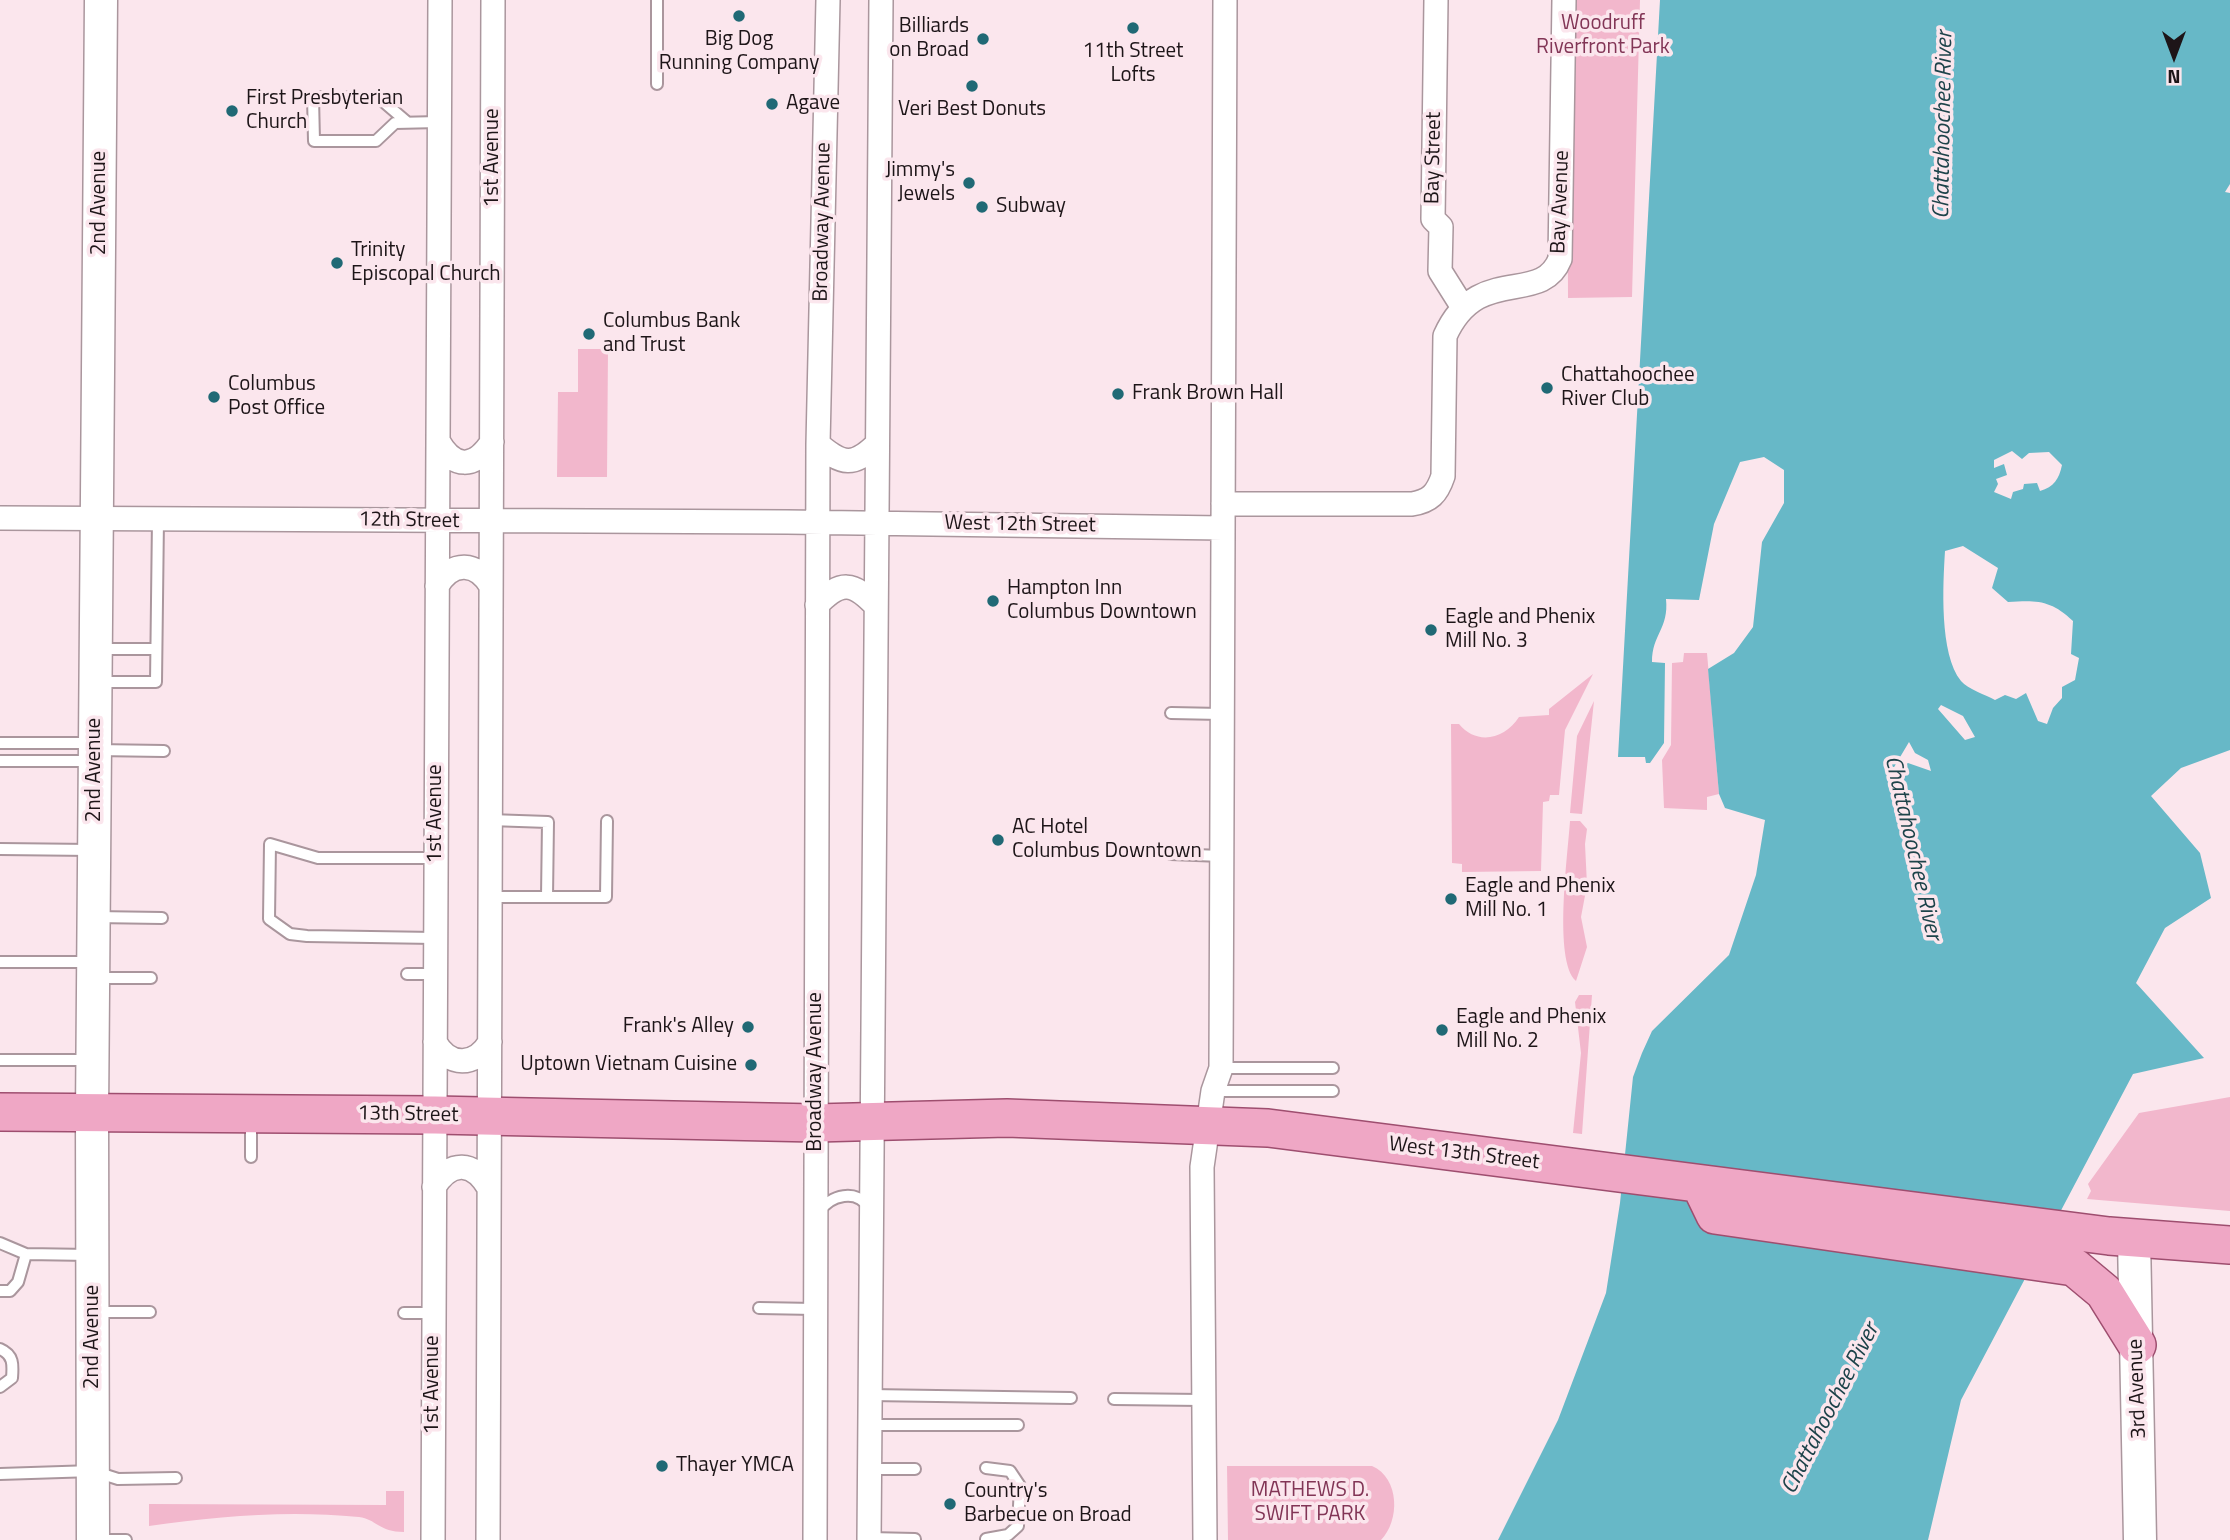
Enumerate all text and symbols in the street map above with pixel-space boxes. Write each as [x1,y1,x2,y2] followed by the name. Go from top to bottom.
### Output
[731,8,747,24] marker: Big Dog Running Company
[1536,11,1670,61] park label: Woodruff Riverfront Park
[889,14,969,64] place label: Billiards on Broad
[1125,20,1141,36] marker: 11th Street Lofts
[2139,21,2209,91] north arrow
[659,27,819,77] place label: Big Dog Running Company
[975,31,991,47] marker: Billiards on Broad
[1929,31,1959,219] water label: Chattahoochee River
[1083,39,1183,89] place label: 11th Street Lofts
[2167,63,2181,92] text: N
[964,78,980,94] marker: Veri Best Donuts
[246,86,403,136] place label: First Presbyterian Church
[786,91,840,117] place label: Agave
[764,96,780,112] marker: Agave
[898,97,1046,123] place label: Veri Best Donuts
[224,103,240,119] marker: First Presbyterian Church
[480,108,506,208] street label: 1st Avenue
[1421,112,1447,204] street label: Bay Street
[809,142,837,302] street label: Broadway Avenue
[1547,150,1575,254] street label: Bay Avenue
[87,151,113,255] street label: 2nd Avenue
[885,158,955,208] place label: Jimmy's Jewels
[961,175,977,191] marker: Jimmy's Jewels
[996,194,1066,220] place label: Subway
[974,199,990,215] marker: Subway
[351,238,501,288] place label: Trinity Episcopal Church
[329,255,345,271] marker: Trinity Episcopal Church
[603,309,740,359] place label: Columbus Bank and Trust
[581,326,597,342] marker: Columbus Bank and Trust
[1561,363,1695,413] place label: Chattahoochee River Club
[228,372,325,422] place label: Columbus Post Office
[1539,380,1555,396] marker: Chattahoochee River Club
[1132,381,1284,407] place label: Frank Brown Hall
[1110,386,1126,402] marker: Frank Brown Hall
[206,389,222,405] marker: Columbus Post Office
[358,508,460,534] street label: 12th Street
[944,511,1096,539] street label: West 12th Street
[1007,576,1197,626] place label: Hampton Inn Columbus Downtown
[985,593,1001,609] marker: Hampton Inn Columbus Downtown
[1445,605,1595,655] place label: Eagle and Phenix Mill No. 3
[1423,622,1439,638] marker: Eagle and Phenix Mill No. 3
[82,718,108,822] street label: 2nd Avenue
[1877,753,1947,943] water label: Chattahoochee River
[423,764,449,864] street label: 1st Avenue
[1012,815,1202,865] place label: AC Hotel Columbus Downtown
[990,832,1006,848] marker: AC Hotel Columbus Downtown
[1465,874,1615,924] place label: Eagle and Phenix Mill No. 1
[1443,891,1459,907] marker: Eagle and Phenix Mill No. 1
[803,992,829,1152] street label: Broadway Avenue
[1456,1005,1606,1055] place label: Eagle and Phenix Mill No. 2
[623,1014,734,1040] place label: Frank's Alley
[740,1019,756,1035] marker: Frank's Alley
[1434,1022,1450,1038] marker: Eagle and Phenix Mill No. 2
[520,1052,737,1078] place label: Uptown Vietnam Cuisine
[743,1057,759,1073] marker: Uptown Vietnam Cuisine
[357,1102,459,1128] street label: 13th Street
[1387,1132,1541,1176] street label: West 13th Street
[80,1285,106,1389] street label: 2nd Avenue
[1776,1319,1886,1499] water label: Chattahoochee River
[420,1335,446,1435] street label: 1st Avenue
[2124,1339,2152,1439] street label: 3rd Avenue
[676,1453,794,1479] place label: Thayer YMCA
[654,1458,670,1474] marker: Thayer YMCA
[1251,1478,1369,1528] park label: MATHEWS D. SWIFT PARK
[964,1479,1132,1529] place label: Country's Barbecue on Broad
[942,1496,958,1512] marker: Country's Barbecue on Broad

